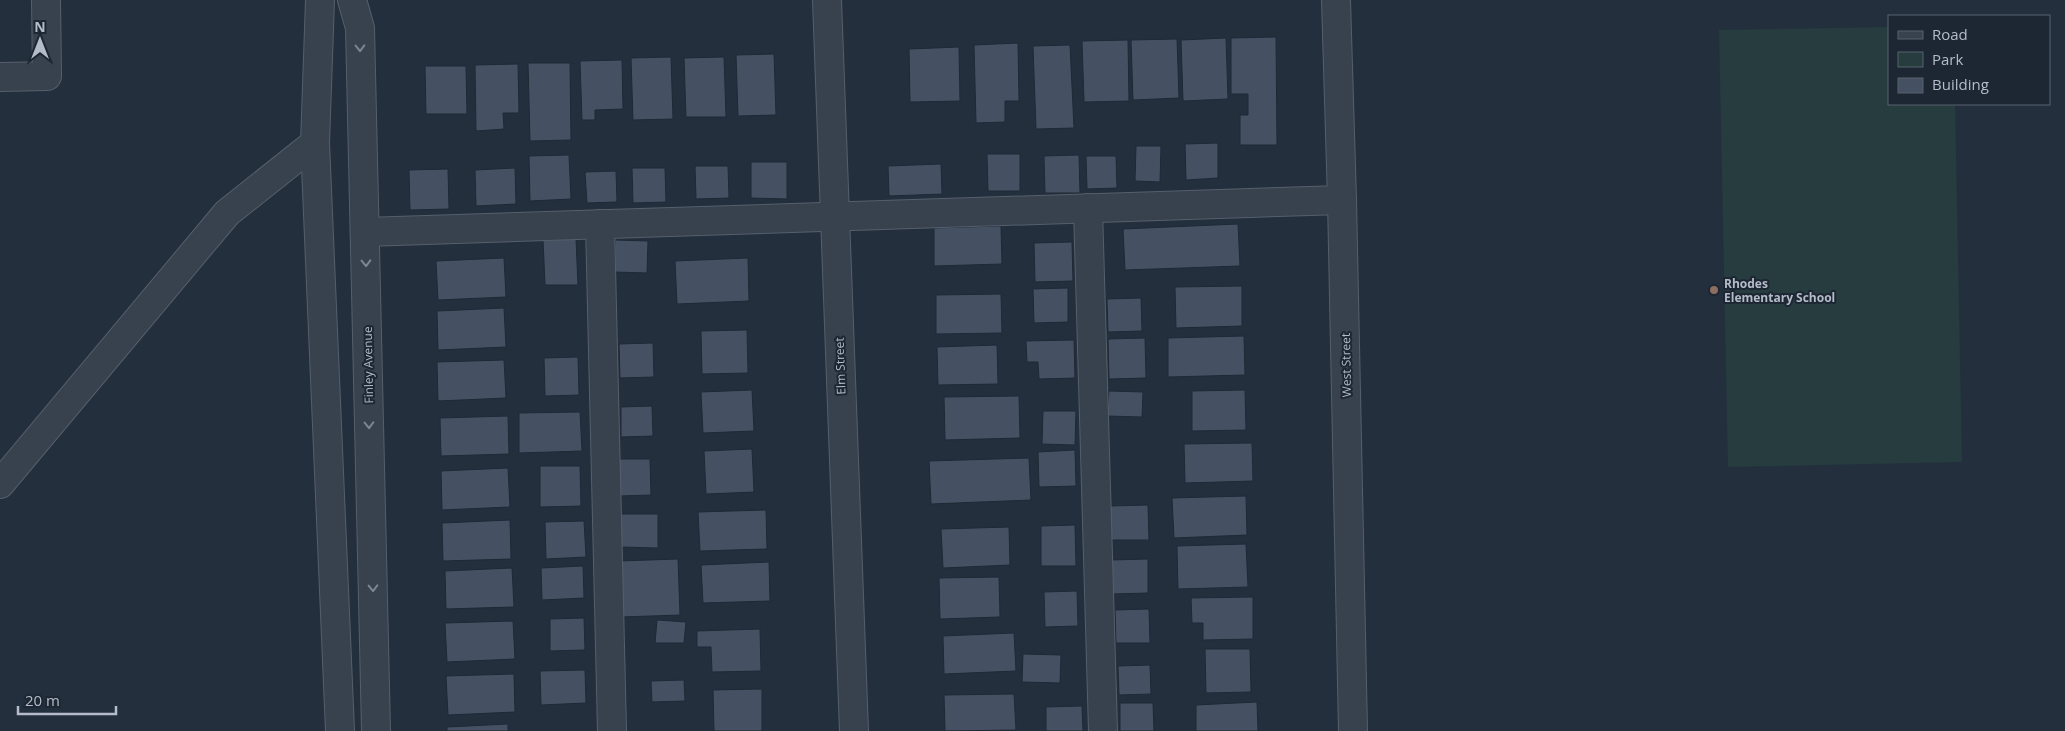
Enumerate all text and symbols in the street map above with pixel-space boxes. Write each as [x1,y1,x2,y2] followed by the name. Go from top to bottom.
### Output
[15,15,65,65] north arrow
[1888,15,2050,105] legend
[34,17,46,36] text: N
[1932,24,1968,44] text: Road
[355,44,365,52] one-way arrow
[1932,49,1963,69] text: Park
[1932,74,1989,94] text: Building
[361,259,371,267] one-way arrow
[1724,275,1835,306] place label: Rhodes Elementary School
[1708,284,1720,296] marker: Rhodes Elementary School
[359,326,377,404] street label: Finley Avenue
[1337,333,1355,397] street label: West Street
[831,337,849,395] street label: Elm Street
[364,421,375,429] one-way arrow
[368,584,378,592] one-way arrow
[18,684,115,716] scale bar
[25,690,60,710] text: 20 m

